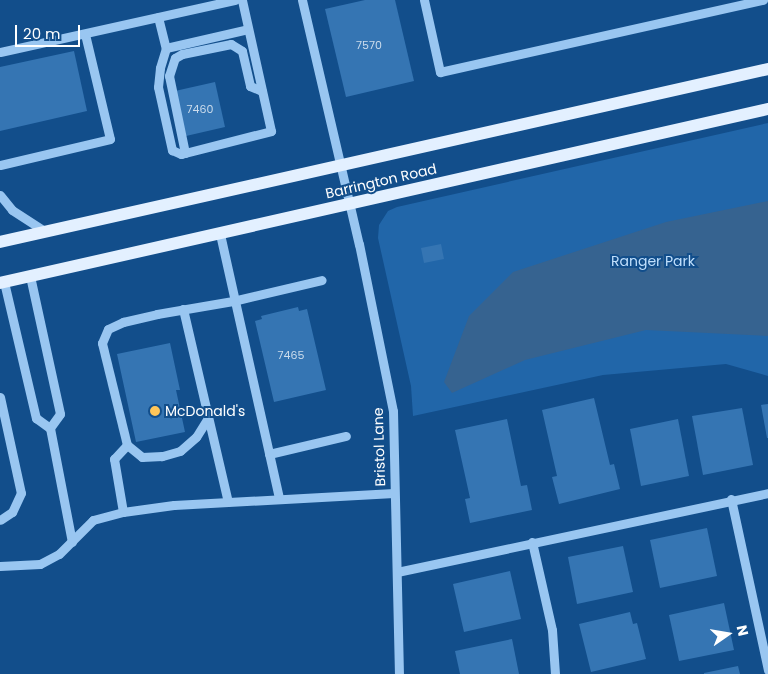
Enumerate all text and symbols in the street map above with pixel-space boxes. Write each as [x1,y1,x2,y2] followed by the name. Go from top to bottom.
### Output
[18,15,82,47] scale bar
[23,23,61,44] text: 20 m
[356,38,382,52] house number: 7570
[187,102,213,116] house number: 7460
[324,160,438,202] street label: Barrington Road
[611,253,695,269] park label: Ranger Park
[278,348,304,362] house number: 7465
[165,403,245,419] place label: McDonald's
[149,405,161,417] marker: McDonald's
[369,407,389,487] street label: Bristol Lane
[703,609,753,659] north arrow
[732,623,754,638] text: N

